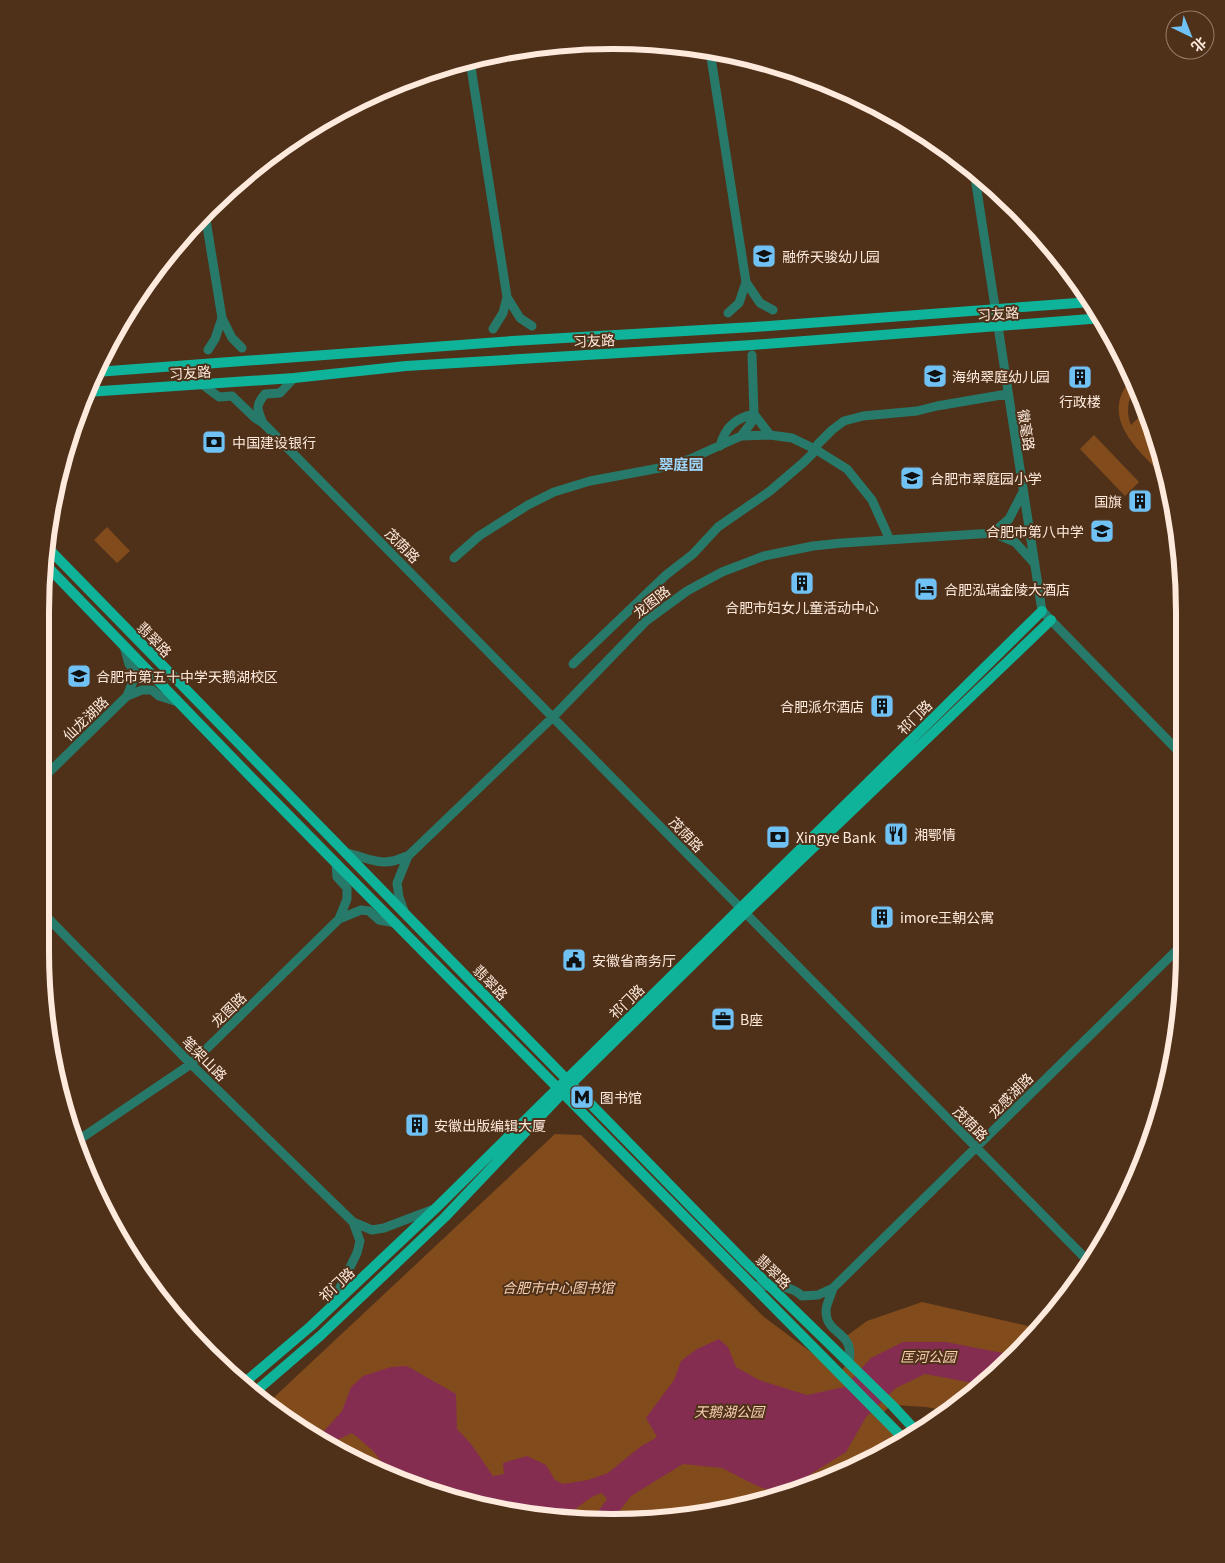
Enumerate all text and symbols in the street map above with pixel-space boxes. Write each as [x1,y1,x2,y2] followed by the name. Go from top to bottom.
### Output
[1165,10,1215,60] north arrow
[1188,33,1211,57] text: 北
[751,243,777,269] school or university icon: 融侨天骏幼儿园
[782,246,880,266] place label: 融侨天骏幼儿园
[976,302,1020,324] street label: 习友路
[573,329,615,351] street label: 习友路
[168,361,212,383] street label: 习友路
[922,363,948,389] school or university icon: 海纳翠庭幼儿园
[1067,364,1093,390] building icon: 行政楼
[952,366,1050,386] place label: 海纳翠庭幼儿园
[1059,391,1101,411] place label: 行政楼
[1014,408,1040,452] street label: 徽毫路
[201,429,227,455] bank icon: 中国建设银行
[232,432,316,452] place label: 中国建设银行
[658,453,704,474] district label: 翠庭园
[899,465,925,491] school or university icon: 合肥市翠庭园小学
[930,468,1042,488] place label: 合肥市翠庭园小学
[1127,488,1153,514] building icon: 国旗
[1094,491,1122,511] place label: 国旗
[1089,518,1115,544] school or university icon: 合肥市第八中学
[986,521,1084,541] place label: 合肥市第八中学
[381,523,425,567] street label: 茂荫路
[789,570,815,596] building icon: 合肥市妇女儿童活动中心
[913,576,939,602] hotel icon: 合肥泓瑞金陵大酒店
[944,579,1070,599] place label: 合肥泓瑞金陵大酒店
[628,580,674,622] street label: 龙图路
[725,597,879,617] place label: 合肥市妇女儿童活动中心
[133,617,177,661] street label: 翡翠路
[66,663,92,689] school or university icon: 合肥市第五十中学天鹅湖校区
[96,666,278,686] place label: 合肥市第五十中学天鹅湖校区
[58,691,112,745] street label: 仙龙湖路
[869,693,895,719] building icon: 合肥派尔酒店
[892,695,936,739] street label: 祁门路
[780,696,864,716] place label: 合肥派尔酒店
[665,812,709,856] street label: 茂荫路
[883,821,909,847] restaurant icon: 湘鄂情
[765,824,791,850] bank icon: Xingye Bank
[914,824,956,844] place label: 湘鄂情
[796,827,876,847] place label: Xingye Bank
[869,904,895,930] building icon: imore王朝公寓
[900,907,994,927] place label: imore王朝公寓
[561,947,587,973] public building icon: 安徽省商务厅
[592,950,676,970] place label: 安徽省商务厅
[469,960,513,1004] street label: 翡翠路
[604,979,648,1023] street label: 祁门路
[206,987,250,1031] street label: 龙图路
[710,1006,736,1032] office icon: B座
[740,1009,763,1029] place label: B座
[178,1031,232,1085] street label: 笔架山路
[983,1068,1037,1122] street label: 龙感湖路
[569,1084,595,1110] metro station icon: 图书馆
[600,1087,642,1107] place label: 图书馆
[949,1101,993,1145] street label: 茂荫路
[404,1112,430,1138] building icon: 安徽出版编辑大厦
[434,1115,546,1135] place label: 安徽出版编辑大厦
[752,1249,796,1293] street label: 翡翠路
[314,1262,358,1306] street label: 祁门路
[502,1277,616,1297] park label: 合肥市中心图书馆
[900,1346,958,1366] park label: 匡河公园
[694,1401,766,1421] park label: 天鹅湖公园

